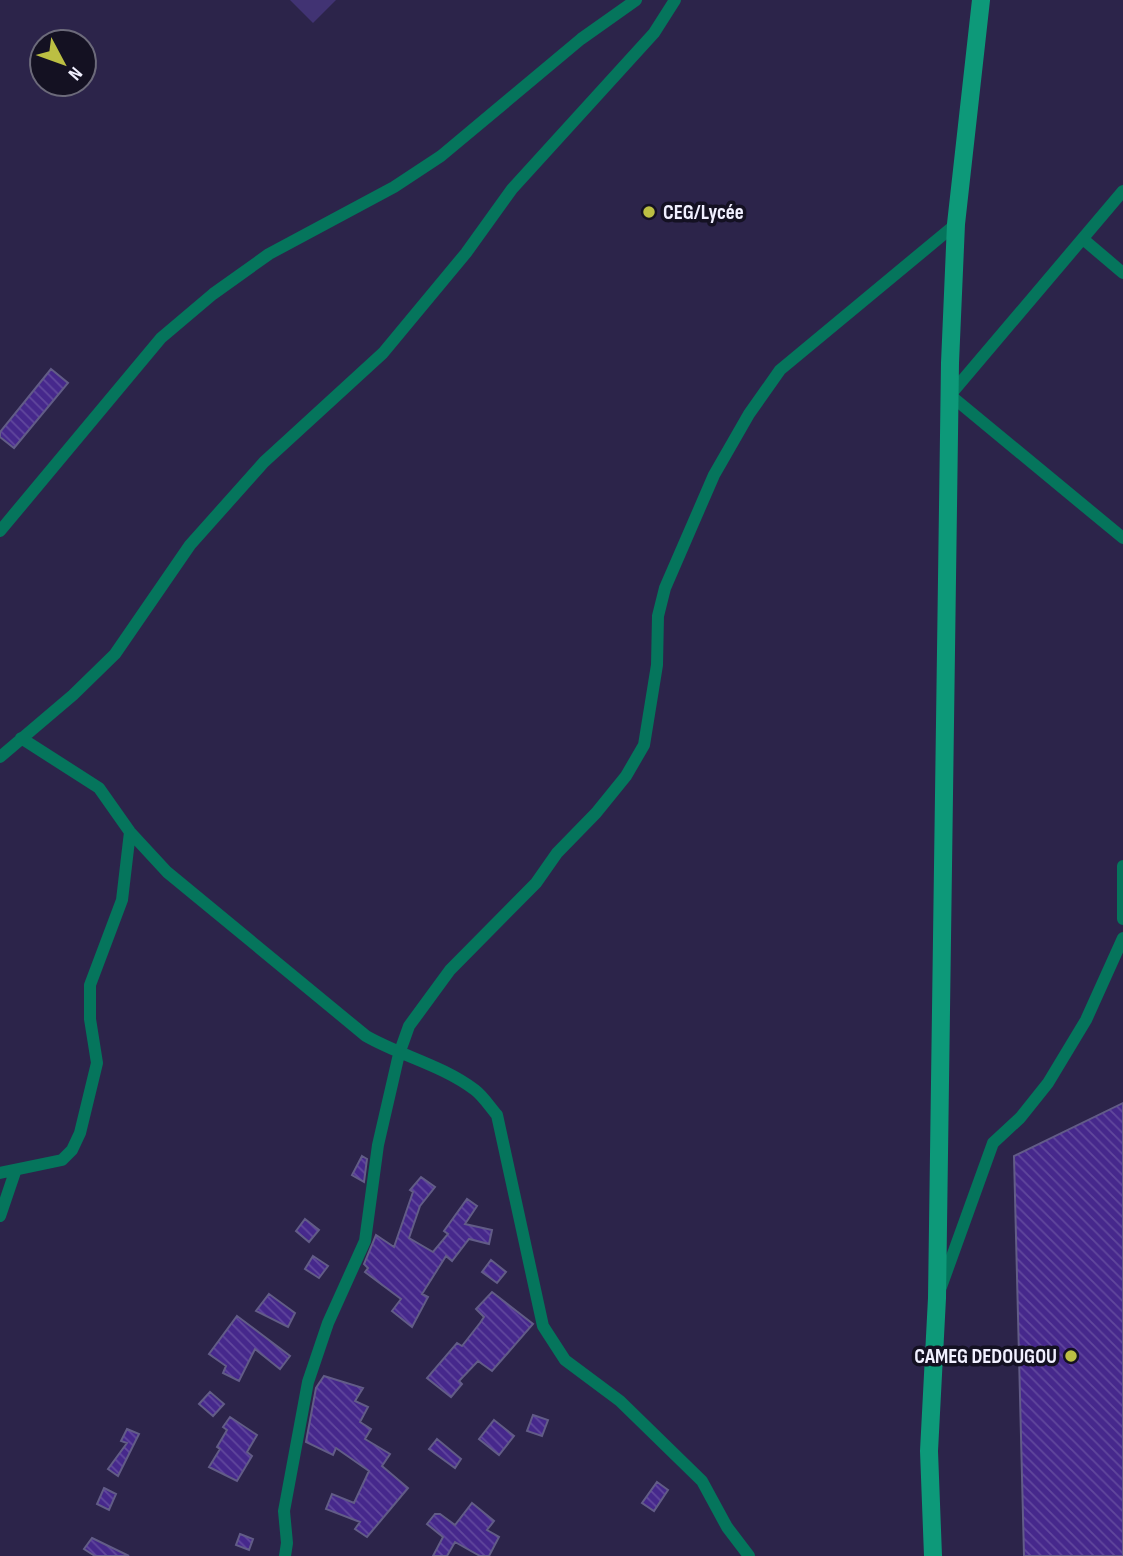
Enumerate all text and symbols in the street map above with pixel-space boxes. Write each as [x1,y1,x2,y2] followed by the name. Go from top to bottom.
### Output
[28,28,98,98] north arrow
[63,62,87,85] text: N
[663,200,744,225] place label: CEG/Lycée
[641,204,657,220] marker: CEG/Lycée
[914,1344,1057,1369] place label: CAMEG DEDOUGOU
[1063,1348,1079,1364] marker: CAMEG DEDOUGOU

